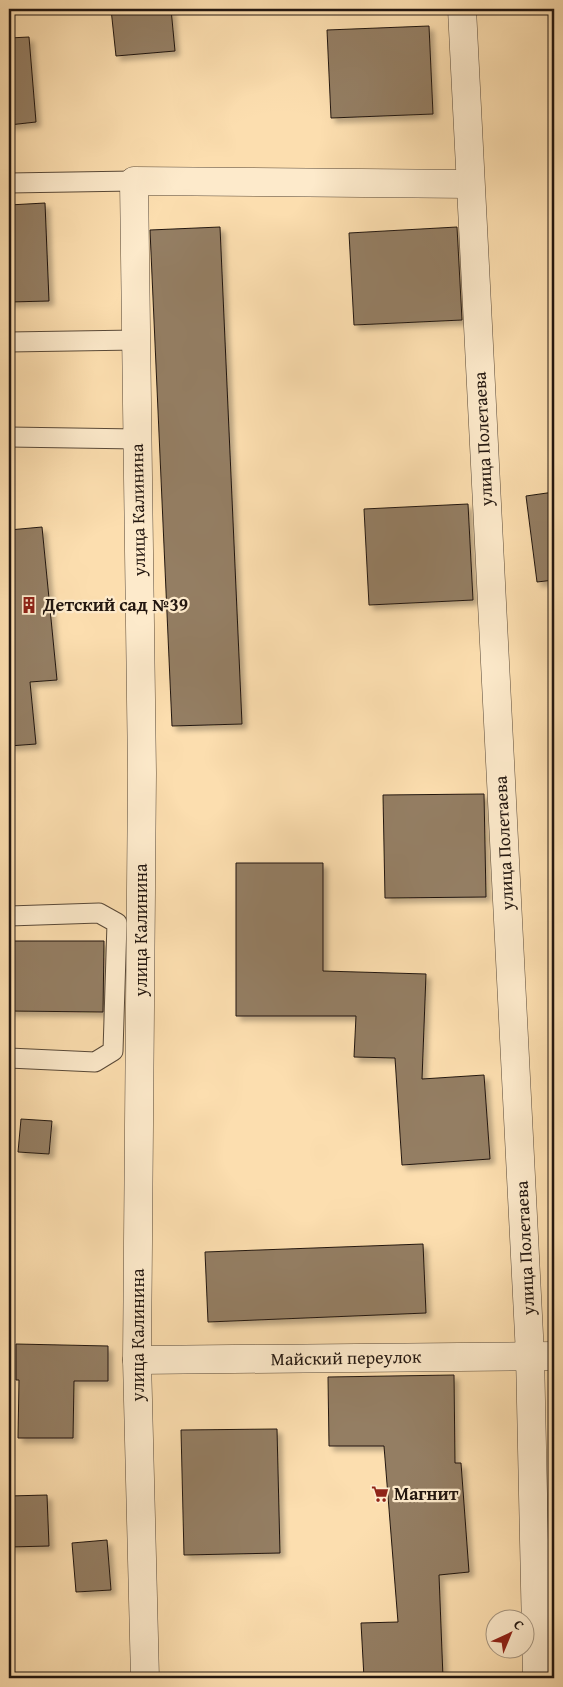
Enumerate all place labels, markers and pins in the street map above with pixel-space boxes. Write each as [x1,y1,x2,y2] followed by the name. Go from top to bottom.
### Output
[42,591,188,618] place label: Детский сад №39
[19,595,39,615] building icon: Детский сад №39
[394,1480,459,1507] place label: Магнит
[370,1484,390,1504] supermarket icon: Магнит

